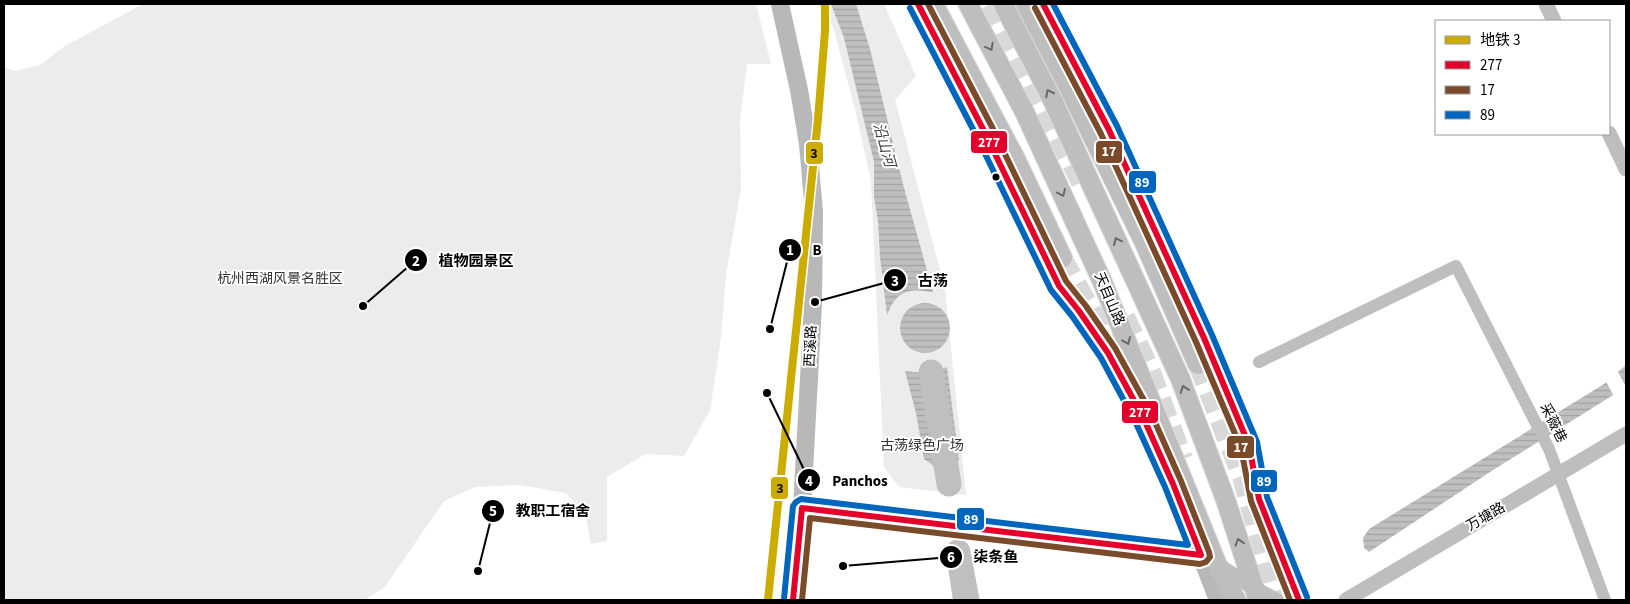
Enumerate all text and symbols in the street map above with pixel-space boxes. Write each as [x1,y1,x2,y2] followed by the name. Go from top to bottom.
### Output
[1435,20,1610,135] legend
[1480,30,1520,51] text: 地铁 3
[984,42,994,51] one-way arrow
[1480,55,1502,76] text: 277
[1480,80,1495,101] text: 17
[1045,90,1055,99] one-way arrow
[1480,105,1495,126] text: 89
[868,120,901,172] water label: 沿山河
[970,130,1008,154] line badge: 277
[978,133,1000,153] text: 277
[1095,140,1123,164] line badge: 17
[805,141,824,165] line badge: 3
[1102,142,1116,162] text: 17
[810,144,818,164] text: 3
[1128,170,1157,194] line badge: 89
[991,172,1001,182] unlabelled marker
[1135,173,1149,193] text: 89
[1055,188,1066,197] one-way arrow
[778,235,832,265] callout: B
[1113,237,1124,246] one-way arrow
[786,240,794,261] text: 1
[812,240,822,261] text: B
[404,245,524,275] callout: 植物园景区
[412,251,420,272] text: 2
[438,251,514,272] text: 植物园景区
[883,265,958,295] callout: 古荡
[217,269,343,289] park label: 杭州西湖风景名胜区
[1089,269,1129,329] street label: 天目山路
[891,271,899,292] text: 3
[918,271,948,292] text: 古荡
[800,325,822,367] street label: 西溪路
[1122,337,1132,345] one-way arrow
[1180,385,1191,394] one-way arrow
[1121,400,1159,424] line badge: 277
[1535,400,1571,446] street label: 采薇巷
[1129,403,1151,423] text: 277
[1226,435,1255,459] line badge: 17
[880,436,964,456] park label: 古荡绿色广场
[1234,438,1248,458] text: 17
[797,465,897,495] callout: Panchos
[1250,469,1278,493] line badge: 89
[805,471,813,492] text: 4
[832,471,888,492] text: Panchos
[1257,472,1271,492] text: 89
[770,476,789,500] line badge: 3
[776,479,784,499] text: 3
[481,496,601,526] callout: 教职工宿舍
[1463,498,1509,536] street label: 万塘路
[489,501,497,522] text: 5
[515,501,591,522] text: 教职工宿舍
[956,507,985,531] line badge: 89
[964,510,978,530] text: 89
[1235,538,1245,547] one-way arrow
[939,542,1029,572] callout: 柒条鱼
[947,547,955,568] text: 6
[973,547,1019,568] text: 柒条鱼

